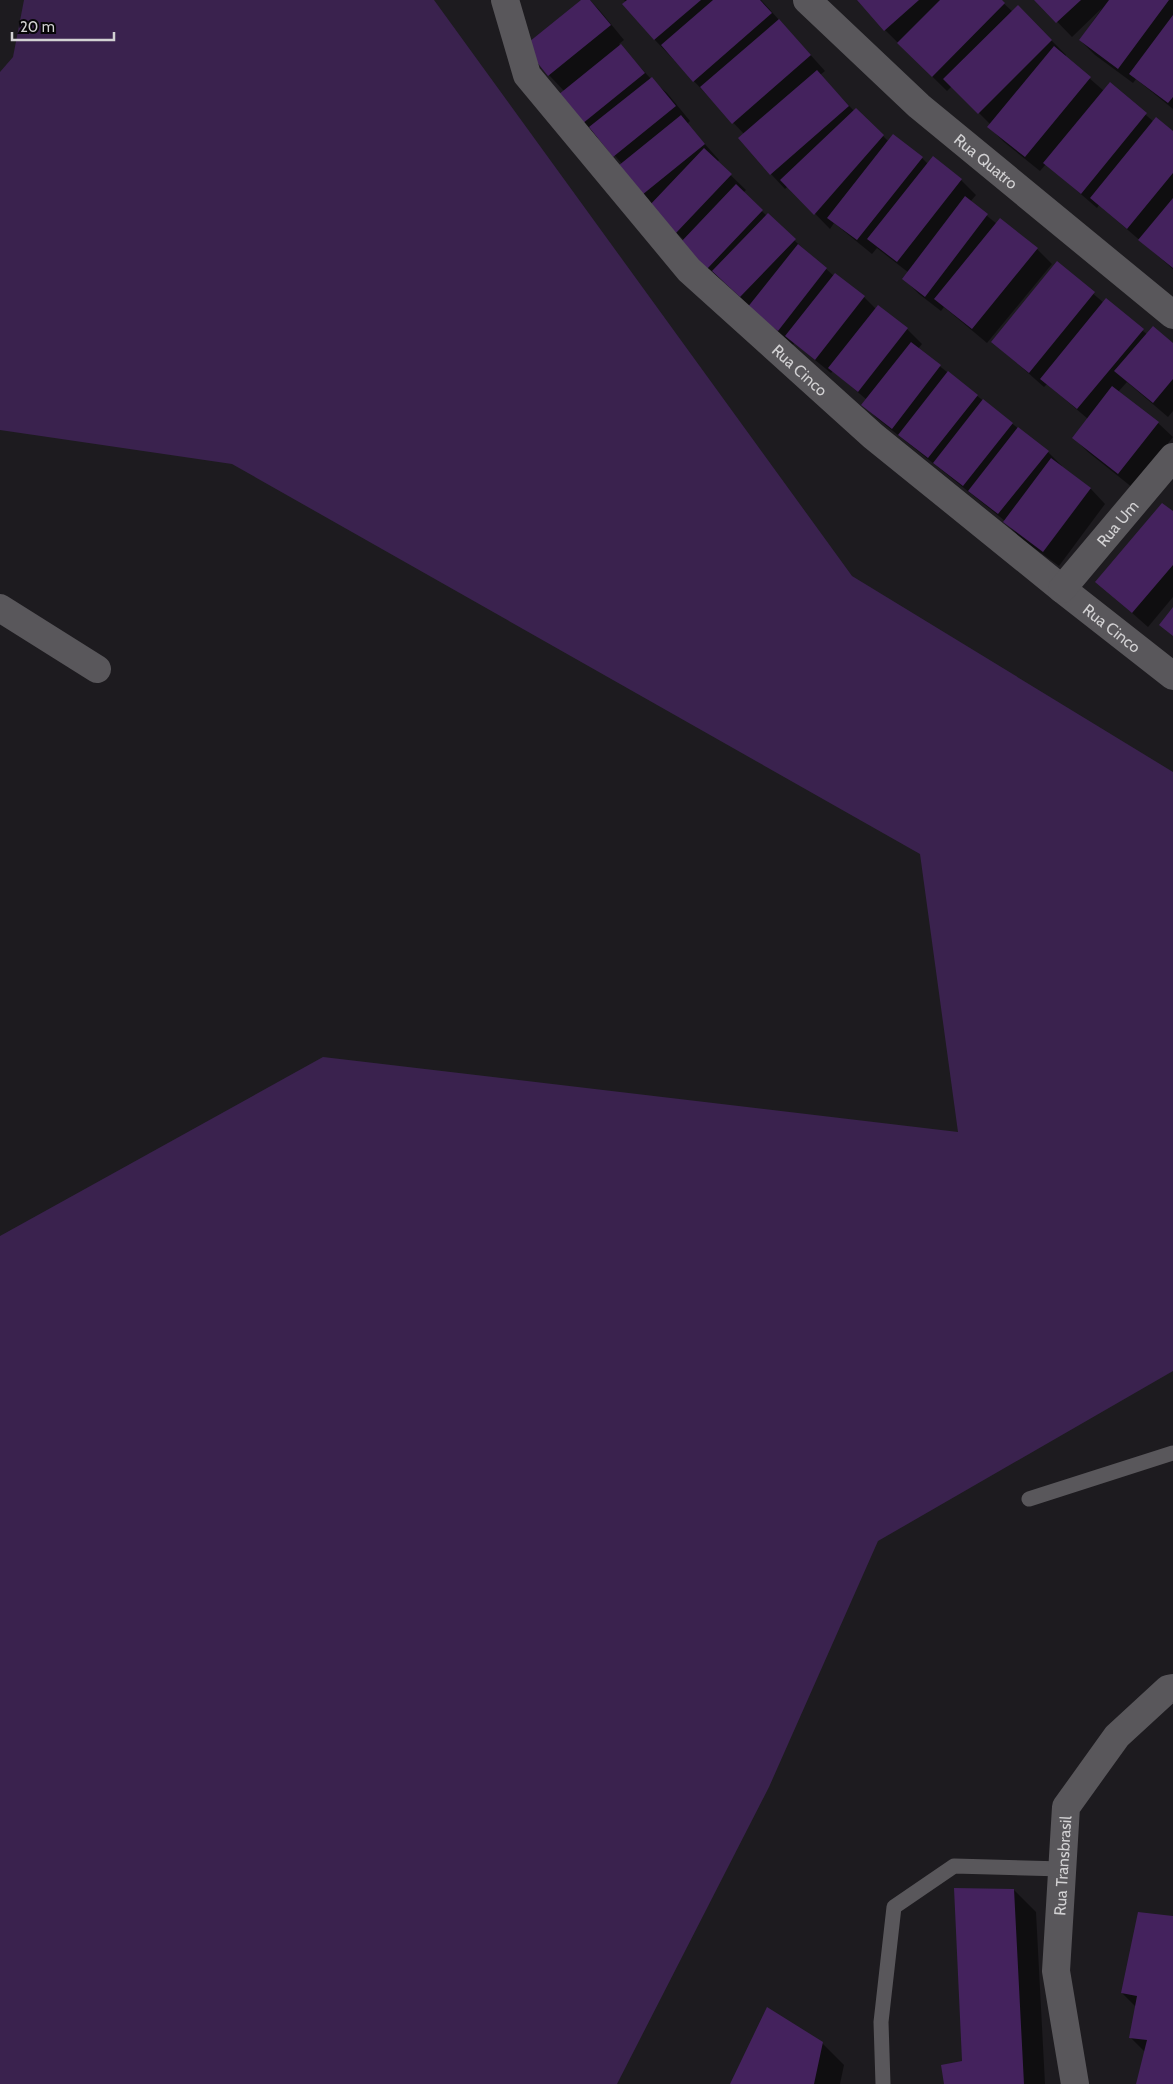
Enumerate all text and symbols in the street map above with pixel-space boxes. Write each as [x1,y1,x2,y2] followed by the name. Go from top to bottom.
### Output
[12,10,115,42] scale bar
[20,18,55,36] text: 20 m
[950,130,1022,193] street label: Rua Quatro
[768,340,832,400] street label: Rua Cinco
[1093,496,1142,550] street label: Rua Um
[1079,600,1145,657] street label: Rua Cinco
[1050,1815,1075,1916] street label: Rua Transbrasil

